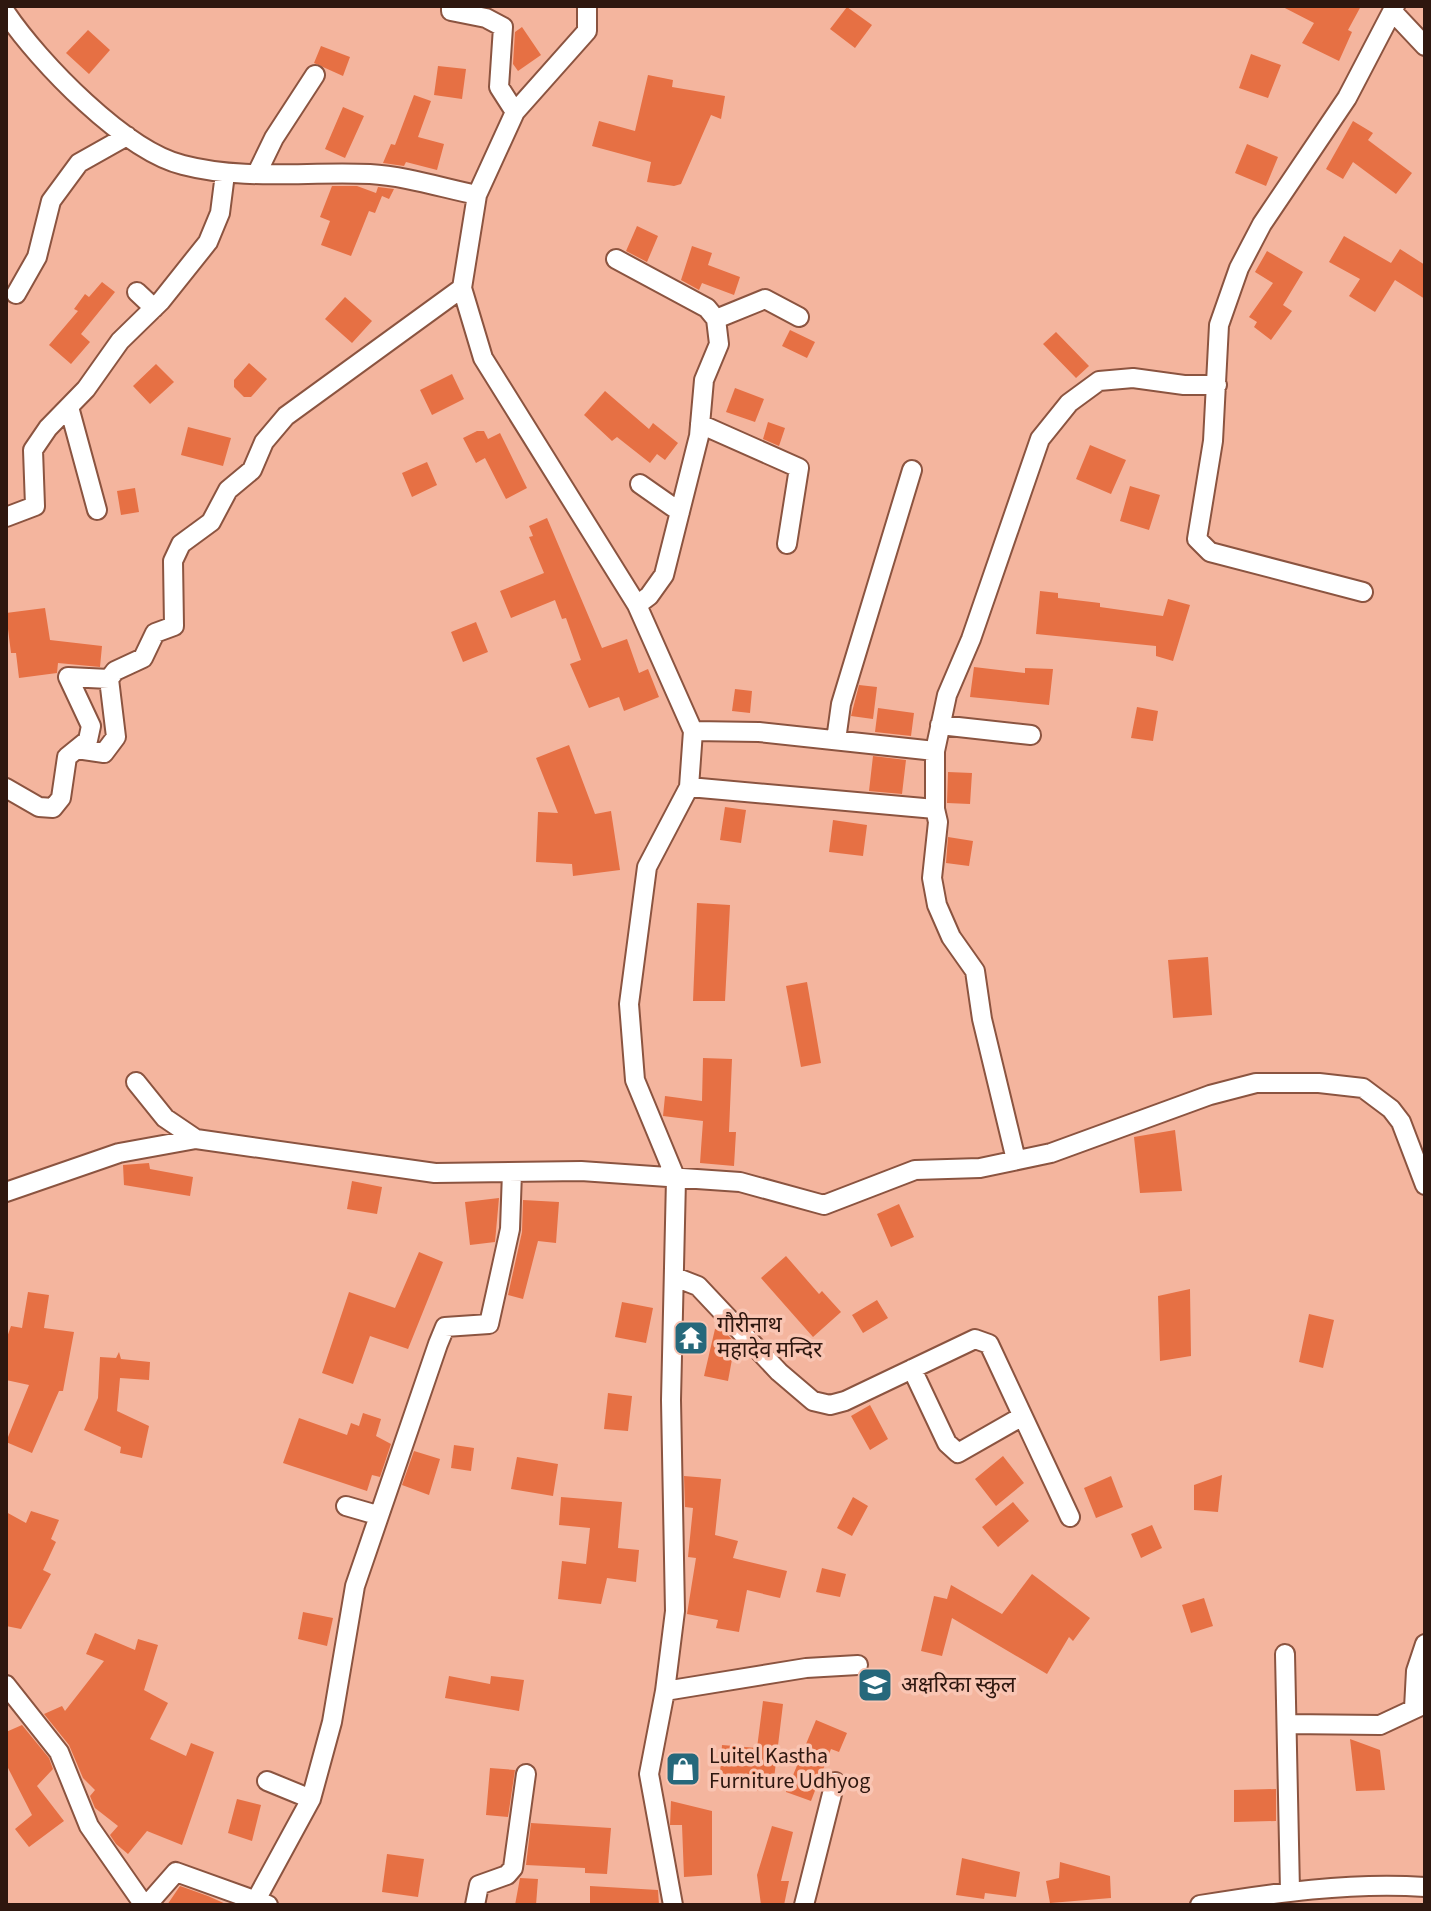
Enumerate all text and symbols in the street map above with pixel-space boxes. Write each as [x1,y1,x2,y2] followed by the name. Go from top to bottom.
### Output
[717,1309,823,1366] place label: गौरीनाथ महादेव मन्दिर
[672,1319,710,1357] temple icon: गौरीनाथ महादेव मन्दिर
[856,1666,894,1704] school or university icon: अक्षरिका स्कुल
[901,1669,1017,1701] place label: अक्षरिका स्कुल
[709,1740,870,1797] place label: Luitel Kastha Furniture Udhyog
[664,1750,702,1788] shop icon: Luitel Kastha Furniture Udhyog

